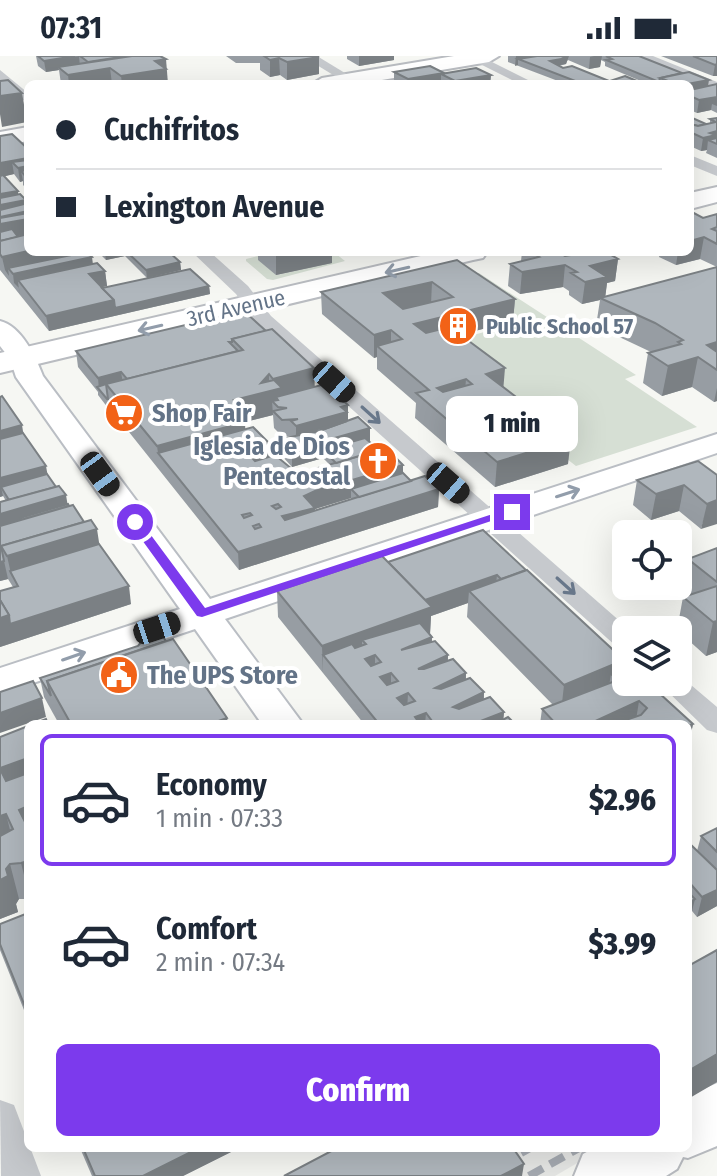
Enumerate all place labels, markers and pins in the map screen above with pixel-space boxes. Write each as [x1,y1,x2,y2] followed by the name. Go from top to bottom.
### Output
[437,305,479,347] building icon: Public School 57
[486,313,634,340] place label: Public School 57
[103,392,145,434] supermarket icon: Shop Fair
[152,398,252,429] place label: Shop Fair
[193,431,351,492] place label: Iglesia de Dios Pentecostal
[357,440,399,482] church icon: Iglesia de Dios Pentecostal
[98,654,140,696] public building icon: The UPS Store
[147,660,298,691] place label: The UPS Store

